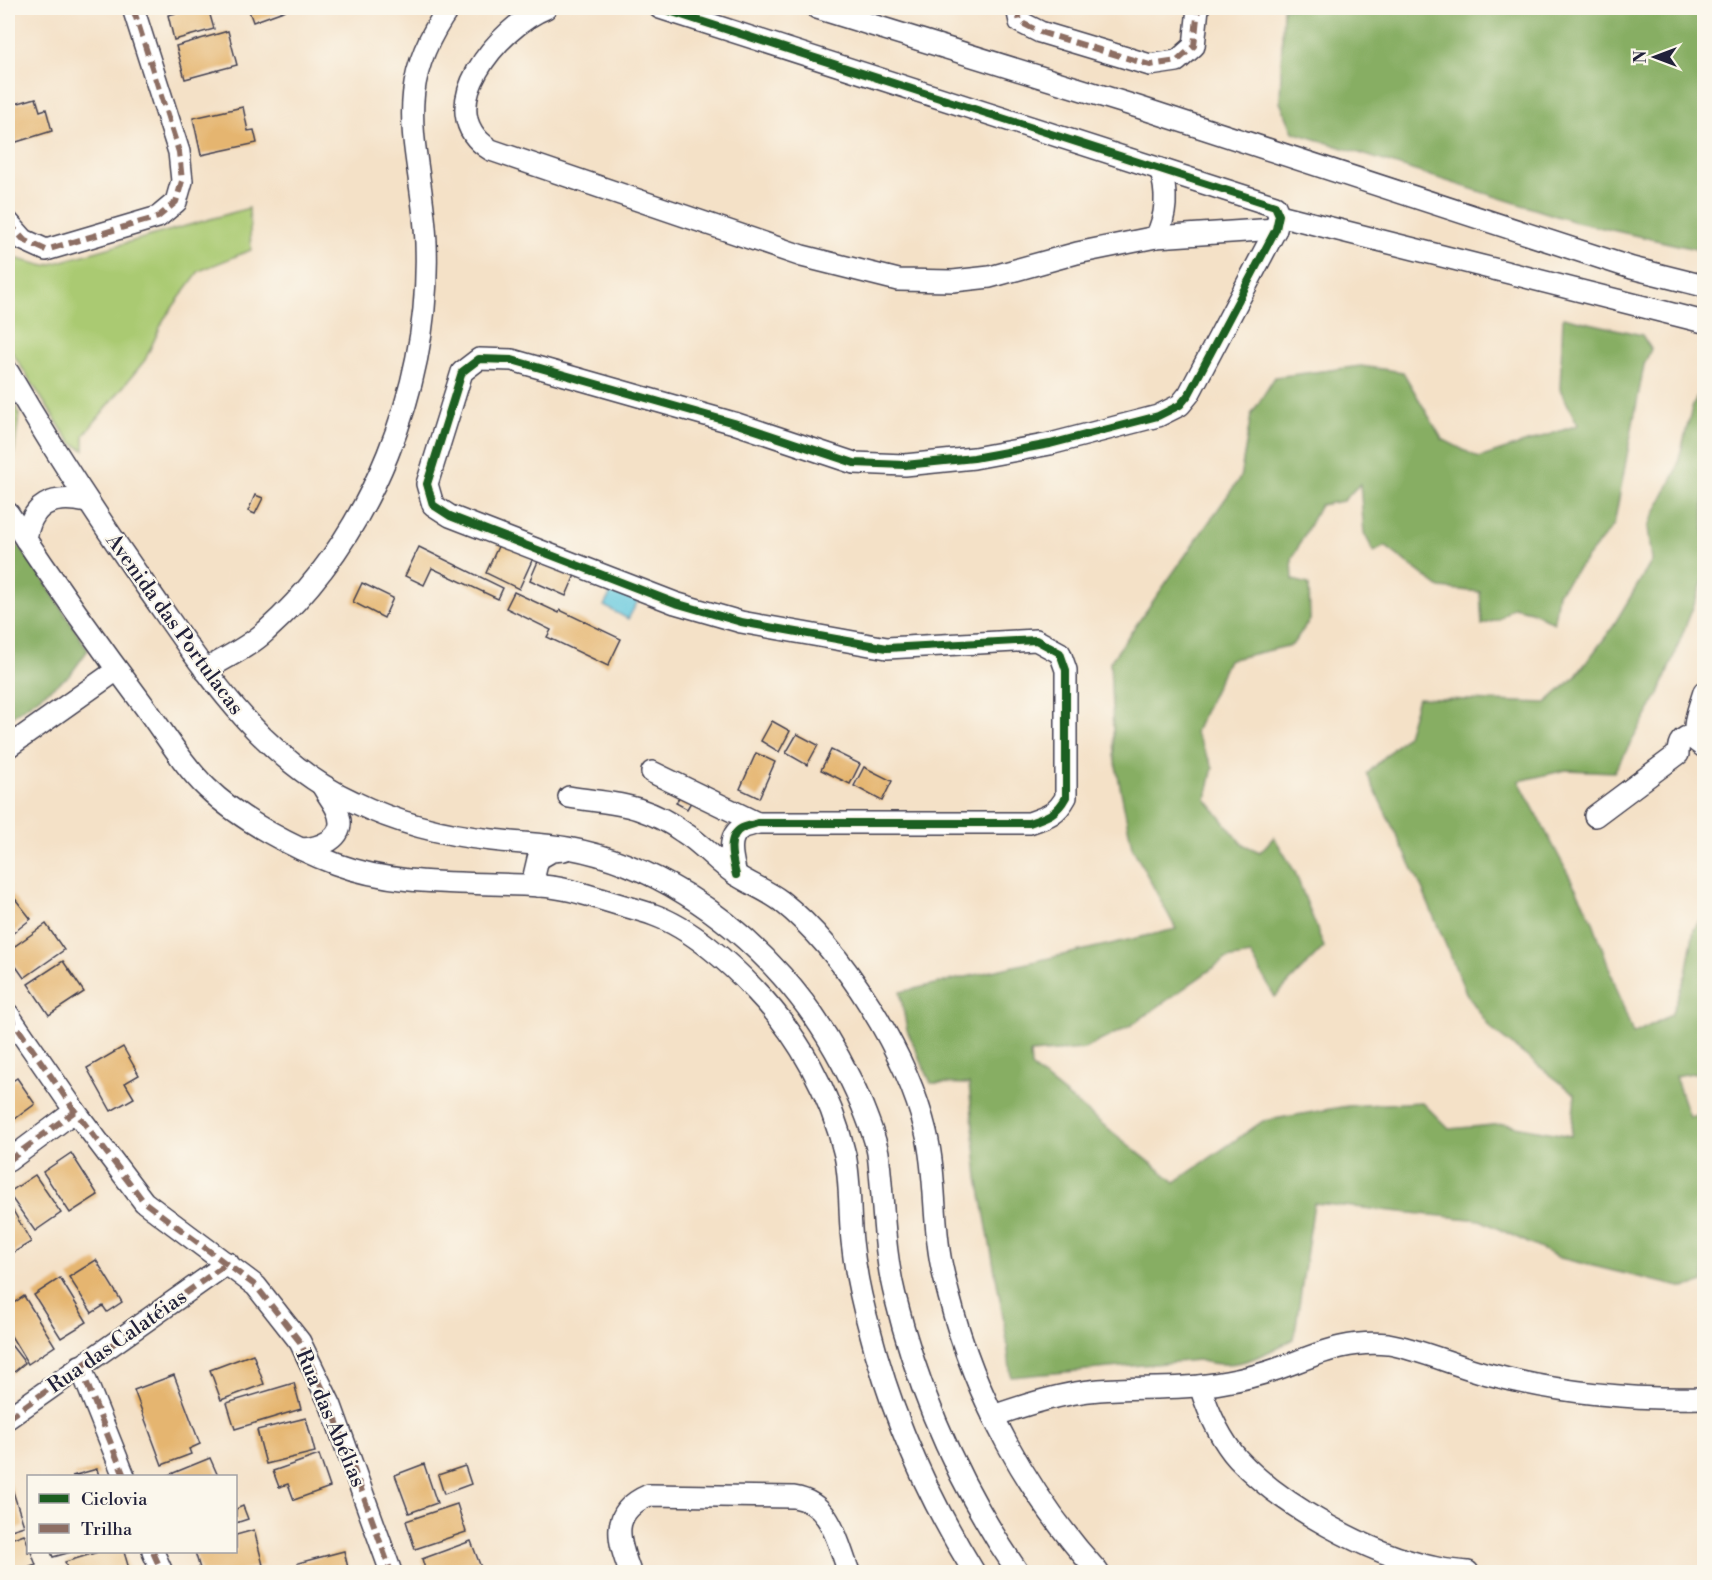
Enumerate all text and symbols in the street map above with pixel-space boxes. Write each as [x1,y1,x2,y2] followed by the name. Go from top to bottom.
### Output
[1625,27,1685,87] north arrow
[1631,50,1651,63] text: N
[99,528,249,720] street label: Avenida das Portulacas
[43,1284,192,1400] street label: Rua das Calatéias
[289,1346,371,1491] street label: Rua das Abélias
[27,1475,237,1553] legend
[81,1488,148,1511] text: Ciclovia
[81,1518,133,1541] text: Trilha

